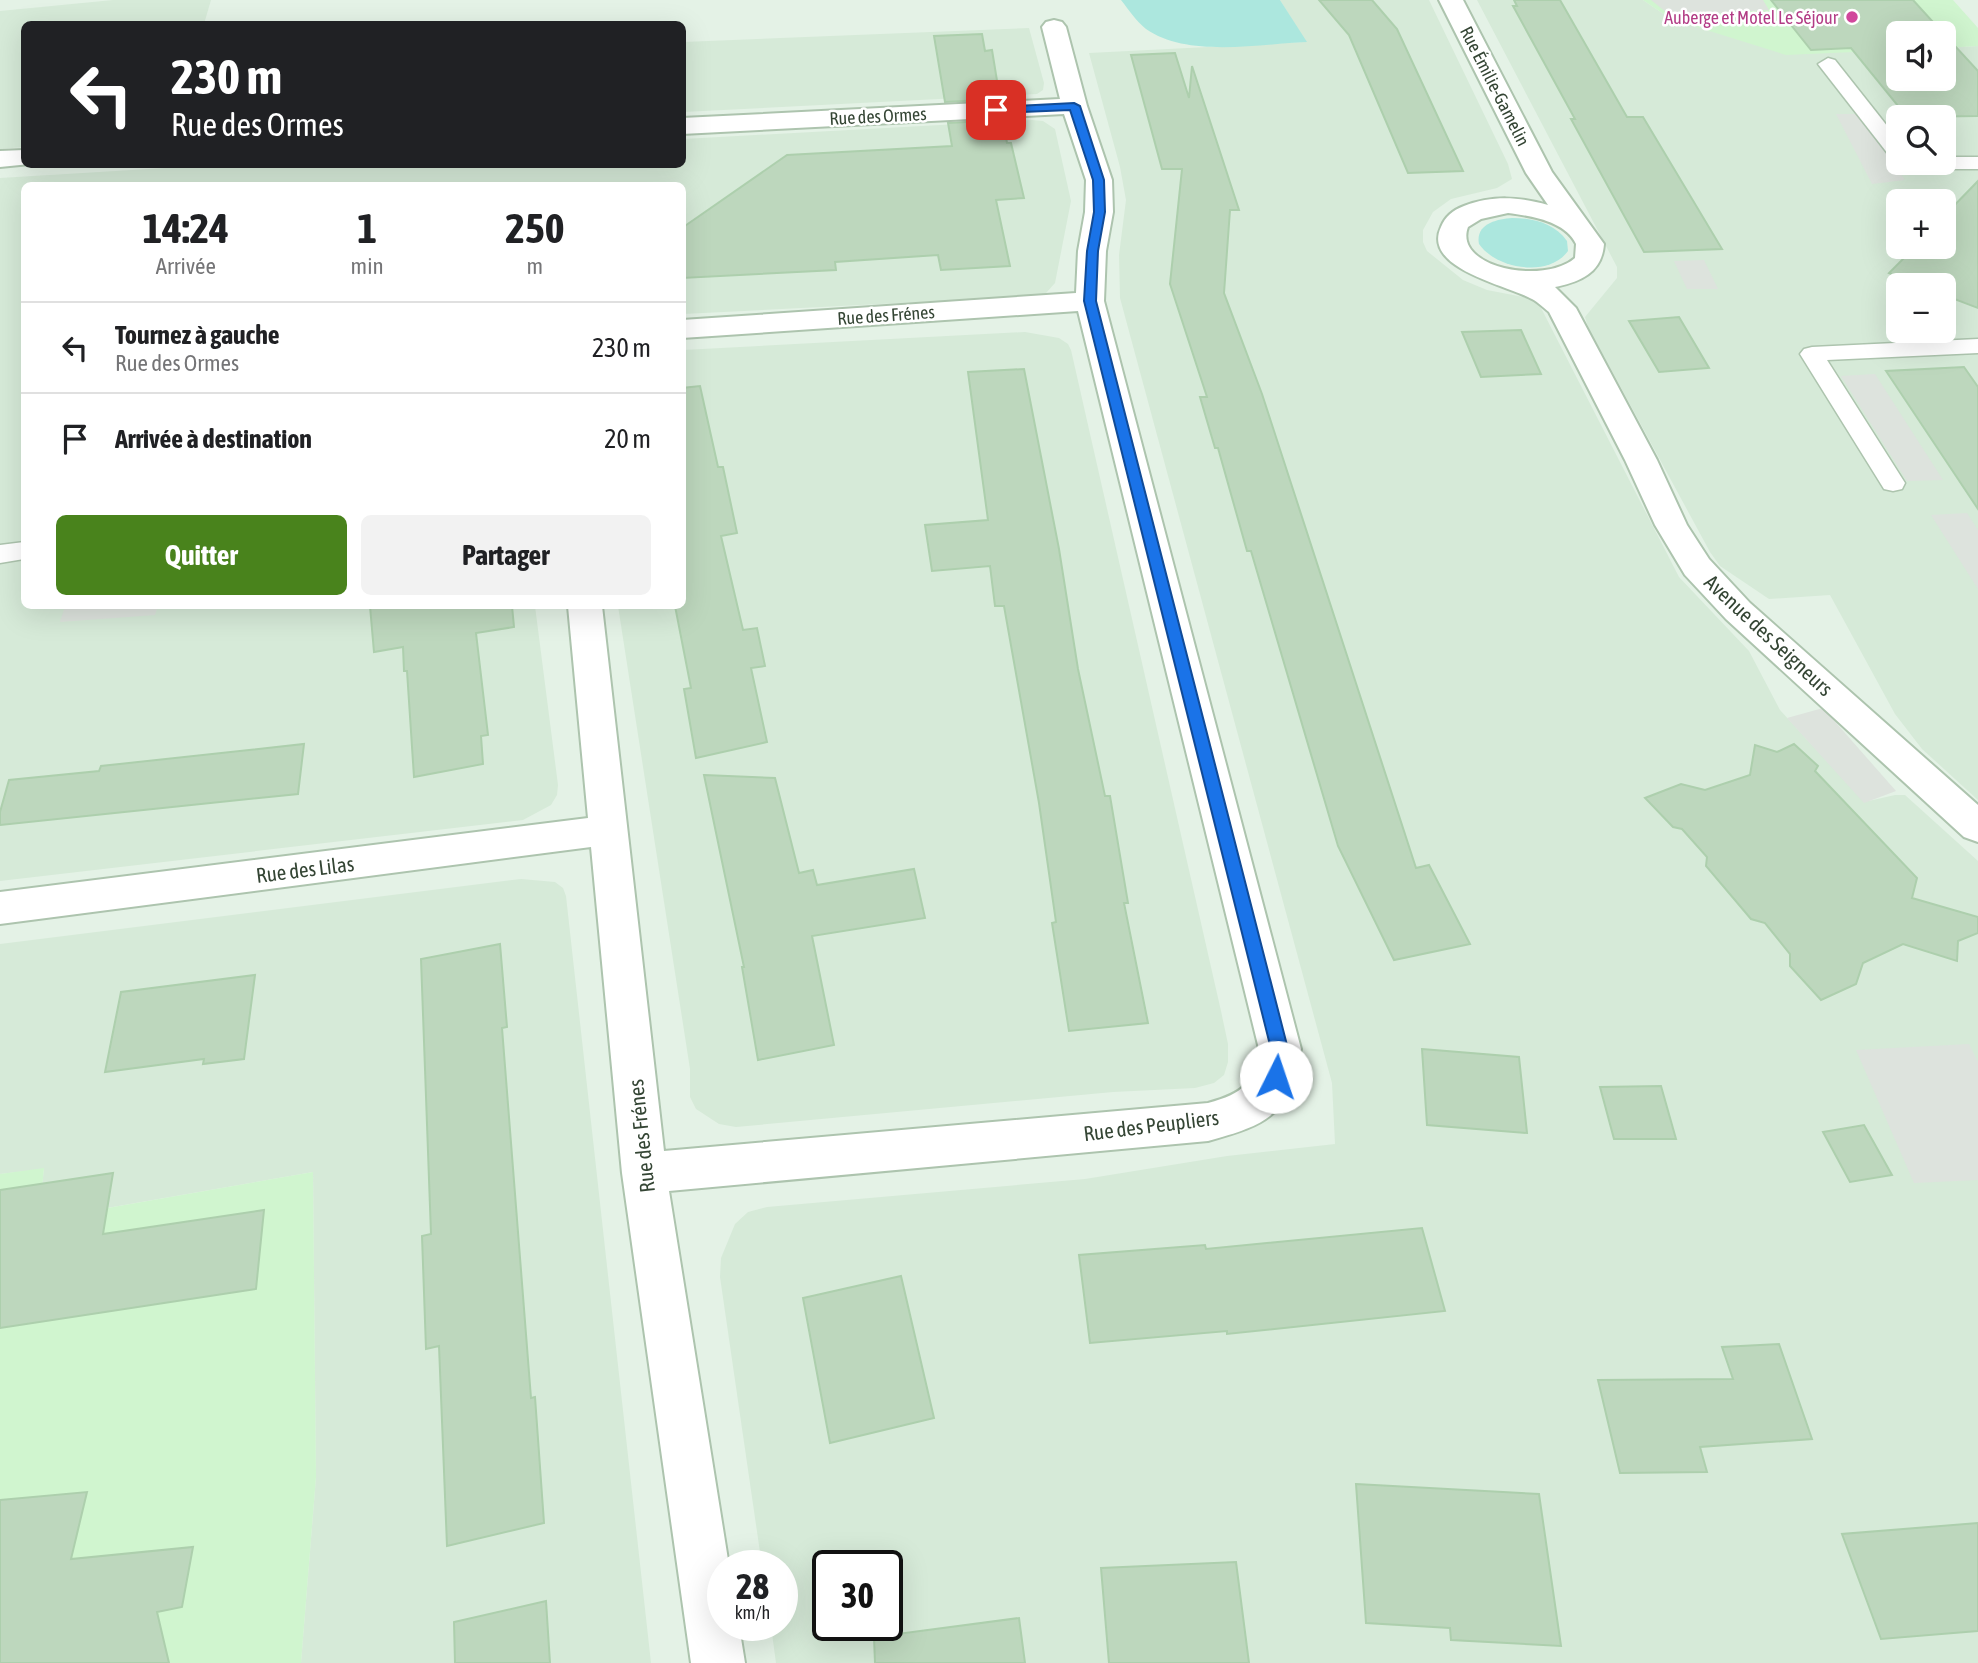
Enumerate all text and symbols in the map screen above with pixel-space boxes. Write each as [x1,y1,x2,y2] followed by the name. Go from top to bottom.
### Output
[1664,7,1839,28] place label: Auberge et Motel Le Séjour
[1844,9,1860,25] marker: Auberge et Motel Le Séjour
[1886,21,1956,343] map controls
[1886,21,1956,91] button: sound
[1456,23,1534,149] street label: Rue Émilie-Gamelin
[171,48,282,104] text: 230 m
[56,49,147,140] icon: left
[966,80,1026,140] pin
[977,91,1015,129] icon: arrive
[829,103,927,129] street label: Rue des Ormes
[1886,105,1956,175] button: search
[171,106,344,143] text: Rue des Ormes
[1886,189,1956,259] button: +
[143,204,229,252] text: 14:24
[357,204,377,252] text: 1
[505,204,564,252] text: 250
[156,253,216,279] text: Arrivée
[351,253,384,279] text: min
[527,253,543,279] text: m
[1886,273,1956,343] button: −
[837,301,935,329] street label: Rue des Frénes
[115,320,280,350] text: Tournez à gauche
[56,329,94,367] icon: left
[592,333,651,363] text: 230 m
[115,350,239,376] text: Rue des Ormes
[56,420,94,458] icon: arrive
[115,424,312,454] text: Arrivée à destination
[604,424,651,454] text: 20 m
[56,515,347,595] button: Quitter
[361,515,651,595] button: Partager
[1700,569,1838,701] street label: Avenue des Seigneurs
[255,851,355,887] street label: Rue des Lilas
[1239,1040,1313,1114] position arrow
[623,1078,659,1194] street label: Rue des Frénes
[1082,1105,1220,1145] street label: Rue des Peupliers
[812,1550,903,1641] speed limit sign: 30
[736,1566,769,1606] text: 28
[735,1602,770,1623] text: km/h

